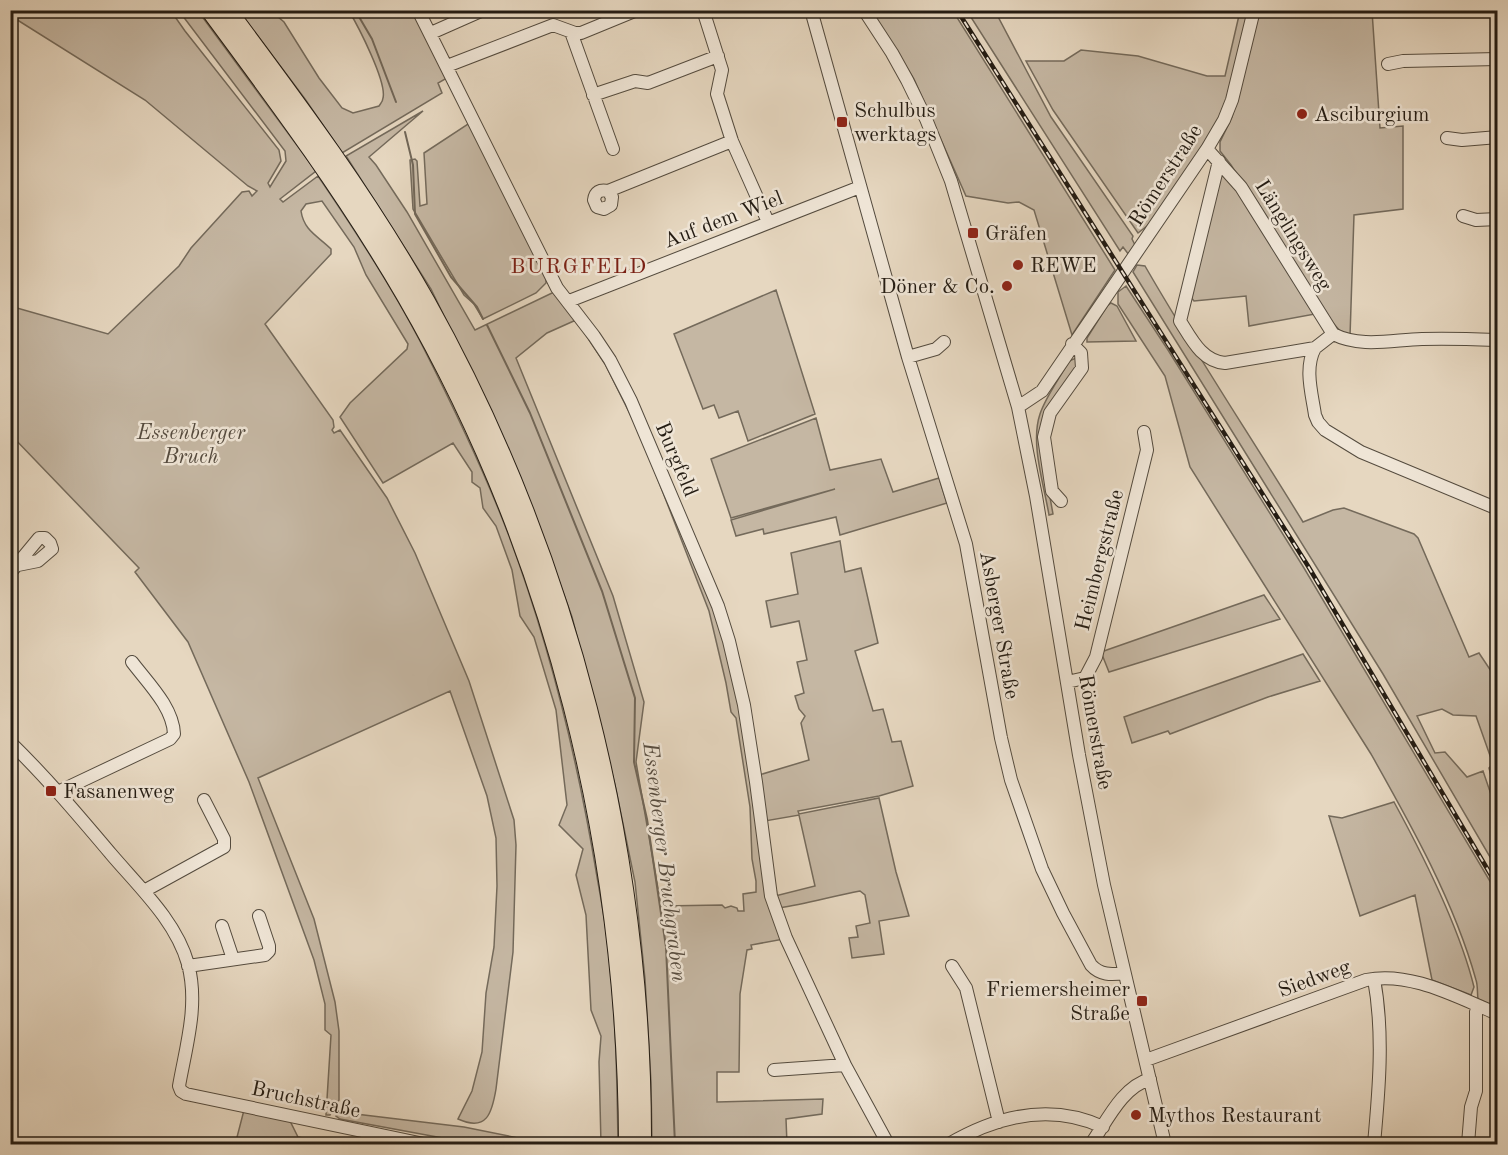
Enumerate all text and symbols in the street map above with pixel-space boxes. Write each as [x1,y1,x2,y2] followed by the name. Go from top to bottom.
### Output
[854,101,937,146] place label: Schulbus werktags
[1314,105,1429,126] place label: Asciburgium
[1295,107,1309,121] marker: Asciburgium
[835,115,849,129] marker: Schulbus werktags
[1126,121,1207,230] street label: Römerstraße
[1250,177,1336,296] street label: Länglingsweg
[661,188,786,253] street label: Auf dem Wiel
[985,224,1047,245] place label: Gräfen
[966,226,980,240] marker: Gräfen
[510,256,648,278] district label: BURGFELD
[1030,256,1096,277] place label: REWE
[1011,258,1025,272] marker: REWE
[880,277,995,298] place label: Döner & Co.
[1000,279,1014,293] marker: Döner & Co.
[651,419,701,500] street label: Burgfeld
[136,423,246,468] park label: Essenberger Bruch
[1073,487,1128,633] street label: Heimbergstraße
[975,550,1022,701] street label: Asberger Straße
[1074,673,1115,791] street label: Römerstraße
[638,740,690,984] water label: Essenberger Bruchgraben
[63,782,175,803] place label: Fasanenweg
[44,784,58,798] marker: Fasanenweg
[1275,956,1354,1002] street label: Siedweg
[986,980,1130,1025] place label: Friemersheimer Straße
[1135,994,1149,1008] marker: Friemersheimer Straße
[249,1079,362,1122] street label: Bruchstraße
[1148,1106,1321,1127] place label: Mythos Restaurant
[1129,1108,1143,1122] marker: Mythos Restaurant

